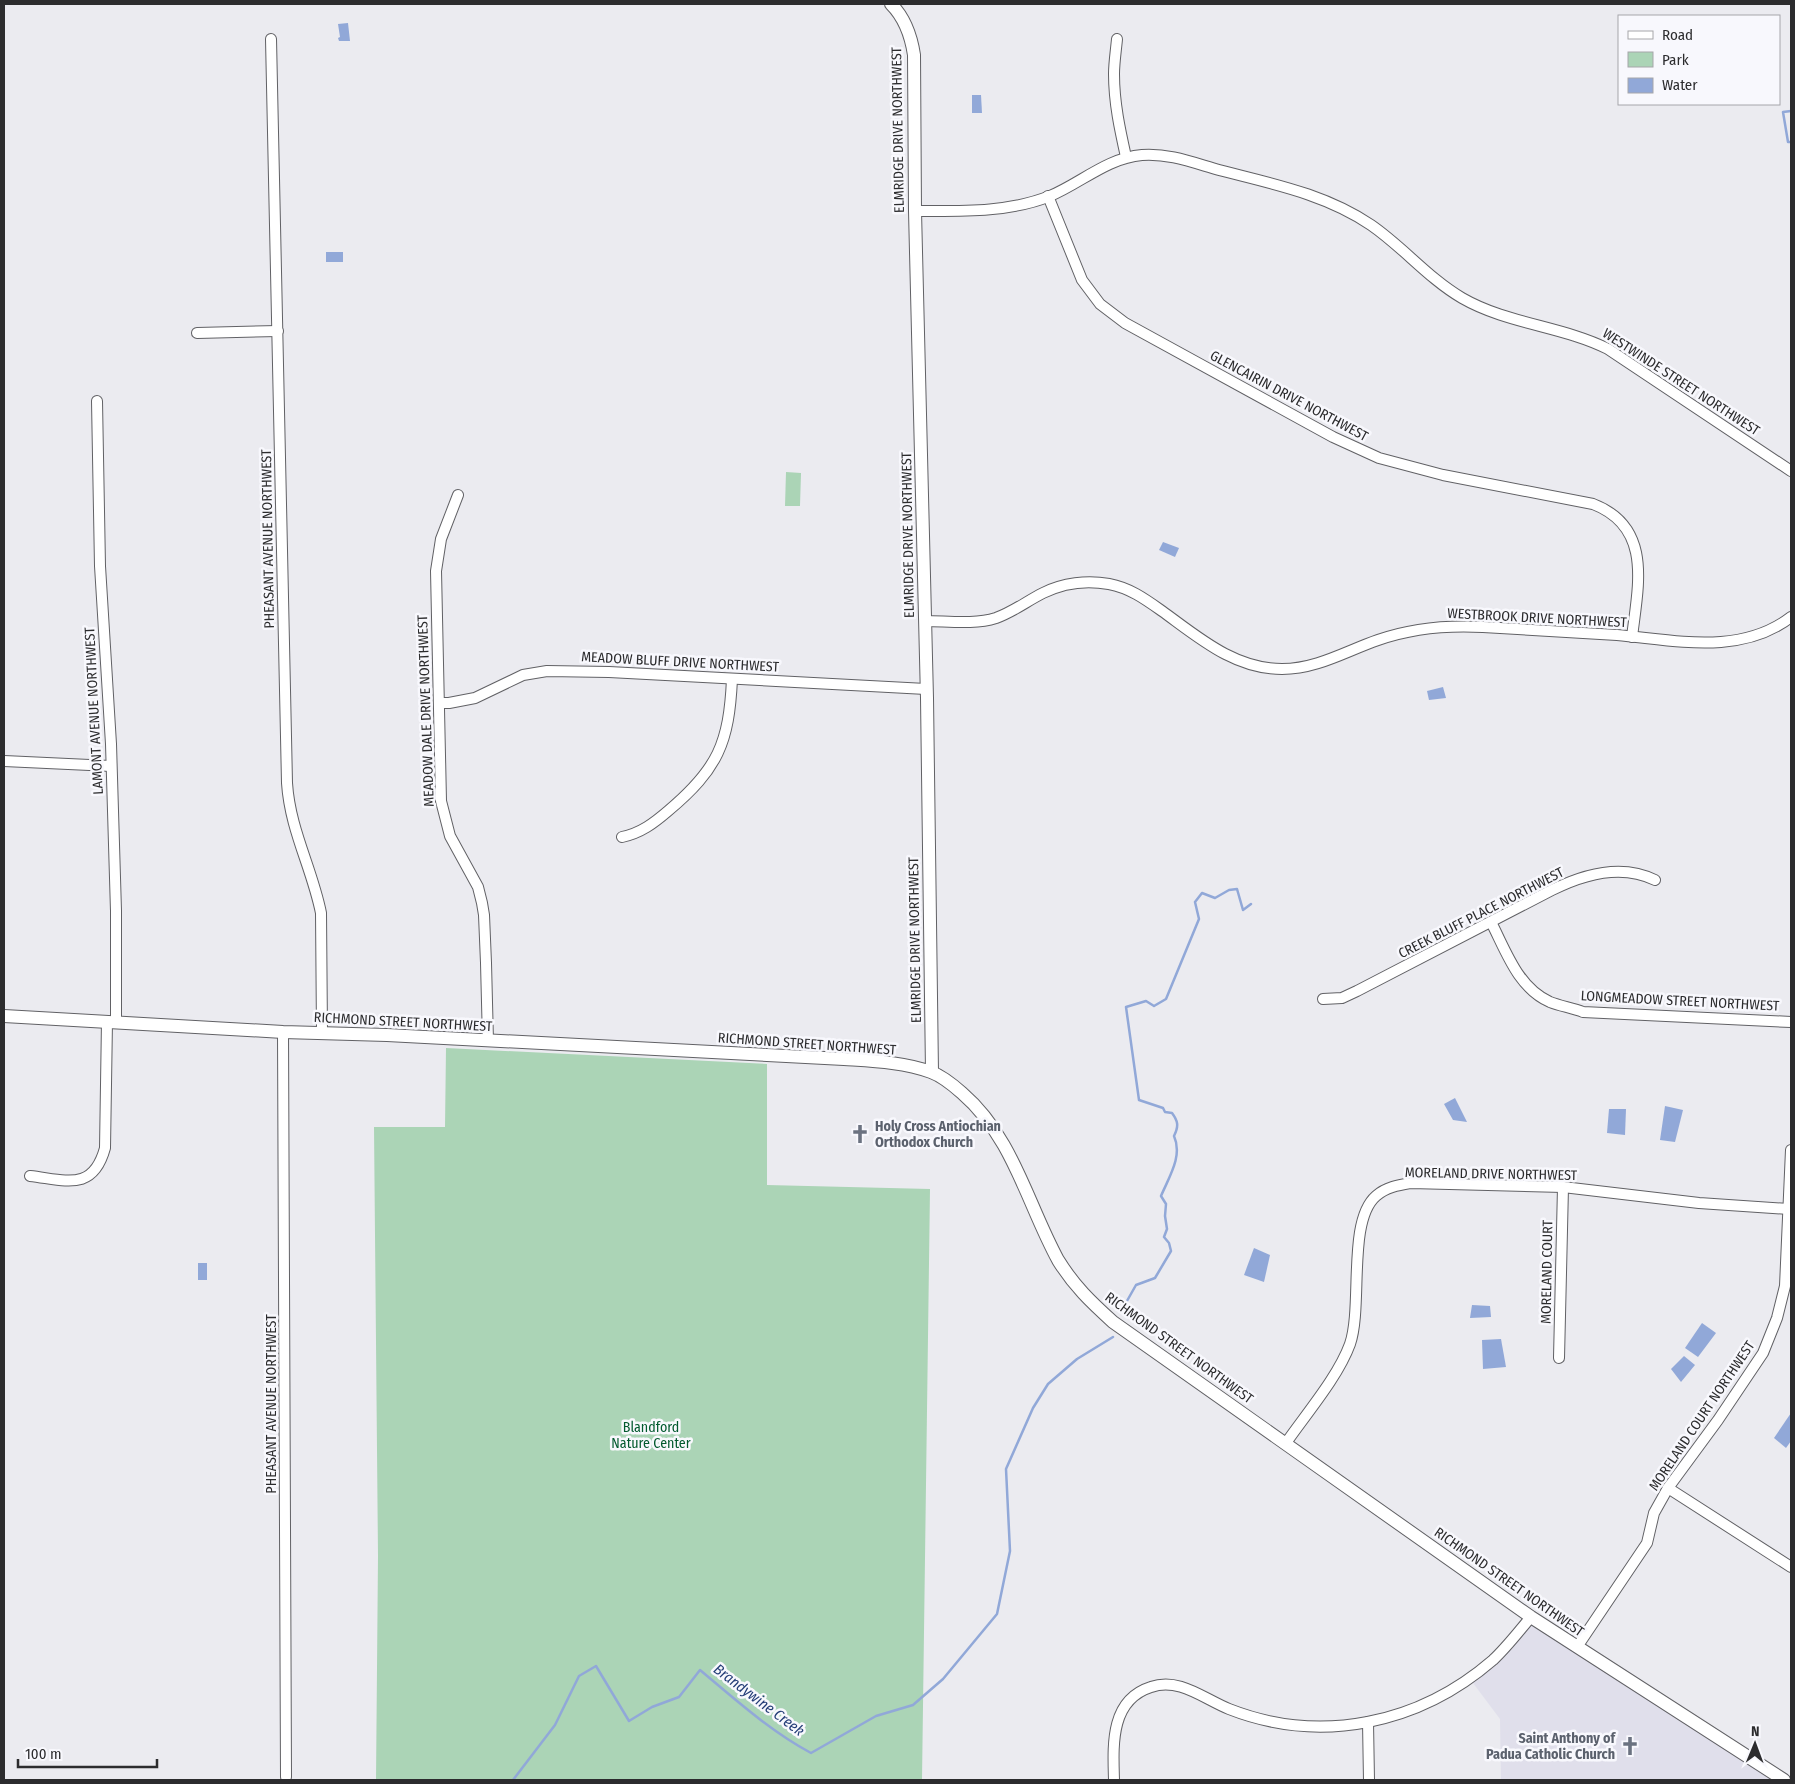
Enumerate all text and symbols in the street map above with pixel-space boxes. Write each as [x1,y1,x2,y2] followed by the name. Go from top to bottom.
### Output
[1618,15,1780,105] legend
[1662,26,1693,44] text: Road
[888,46,908,213] street label: ELMRIDGE DRIVE NORTHWEST
[1662,51,1689,69] text: Park
[1662,76,1698,94] text: Water
[1599,325,1763,440] street label: WESTWINDE STREET NORTHWEST
[1207,347,1371,445] street label: GLENCAIRIN DRIVE NORTHWEST
[258,449,278,629] street label: PHEASANT AVENUE NORTHWEST
[898,451,918,618] street label: ELMRIDGE DRIVE NORTHWEST
[1447,605,1628,631] street label: WESTBROOK DRIVE NORTHWEST
[414,614,438,807] street label: MEADOW DALE DRIVE NORTHWEST
[81,626,107,795] street label: LAMONT AVENUE NORTHWEST
[581,648,780,676] street label: MEADOW BLUFF DRIVE NORTHWEST
[905,856,925,1023] street label: ELMRIDGE DRIVE NORTHWEST
[1395,864,1567,962] street label: CREEK BLUFF PLACE NORTHWEST
[1580,987,1780,1015] street label: LONGMEADOW STREET NORTHWEST
[313,1009,493,1035] street label: RICHMOND STREET NORTHWEST
[717,1029,897,1059] street label: RICHMOND STREET NORTHWEST
[875,1118,1001,1151] place label: Holy Cross Antiochian Orthodox Church
[849,1123,871,1145] church icon: Holy Cross Antiochian Orthodox Church
[1405,1164,1578,1184] street label: MORELAND DRIVE NORTHWEST
[1538,1219,1556,1324] street label: MORELAND COURT
[1102,1289,1257,1408] street label: RICHMOND STREET NORTHWEST
[263,1314,280,1494] street label: PHEASANT AVENUE NORTHWEST
[1645,1337,1759,1494] street label: MORELAND COURT NORTHWEST
[611,1419,691,1452] park label: Blandford Nature Center
[1431,1524,1587,1641] street label: RICHMOND STREET NORTHWEST
[710,1660,808,1740] water label: Brandywine Creek
[1730,1719,1780,1769] north arrow
[1751,1723,1760,1740] text: N
[1486,1730,1616,1763] place label: Saint Anthony of Padua Catholic Church
[1619,1735,1641,1757] church icon: Saint Anthony of Padua Catholic Church
[18,1736,156,1768] scale bar
[25,1745,62,1763] text: 100 m

